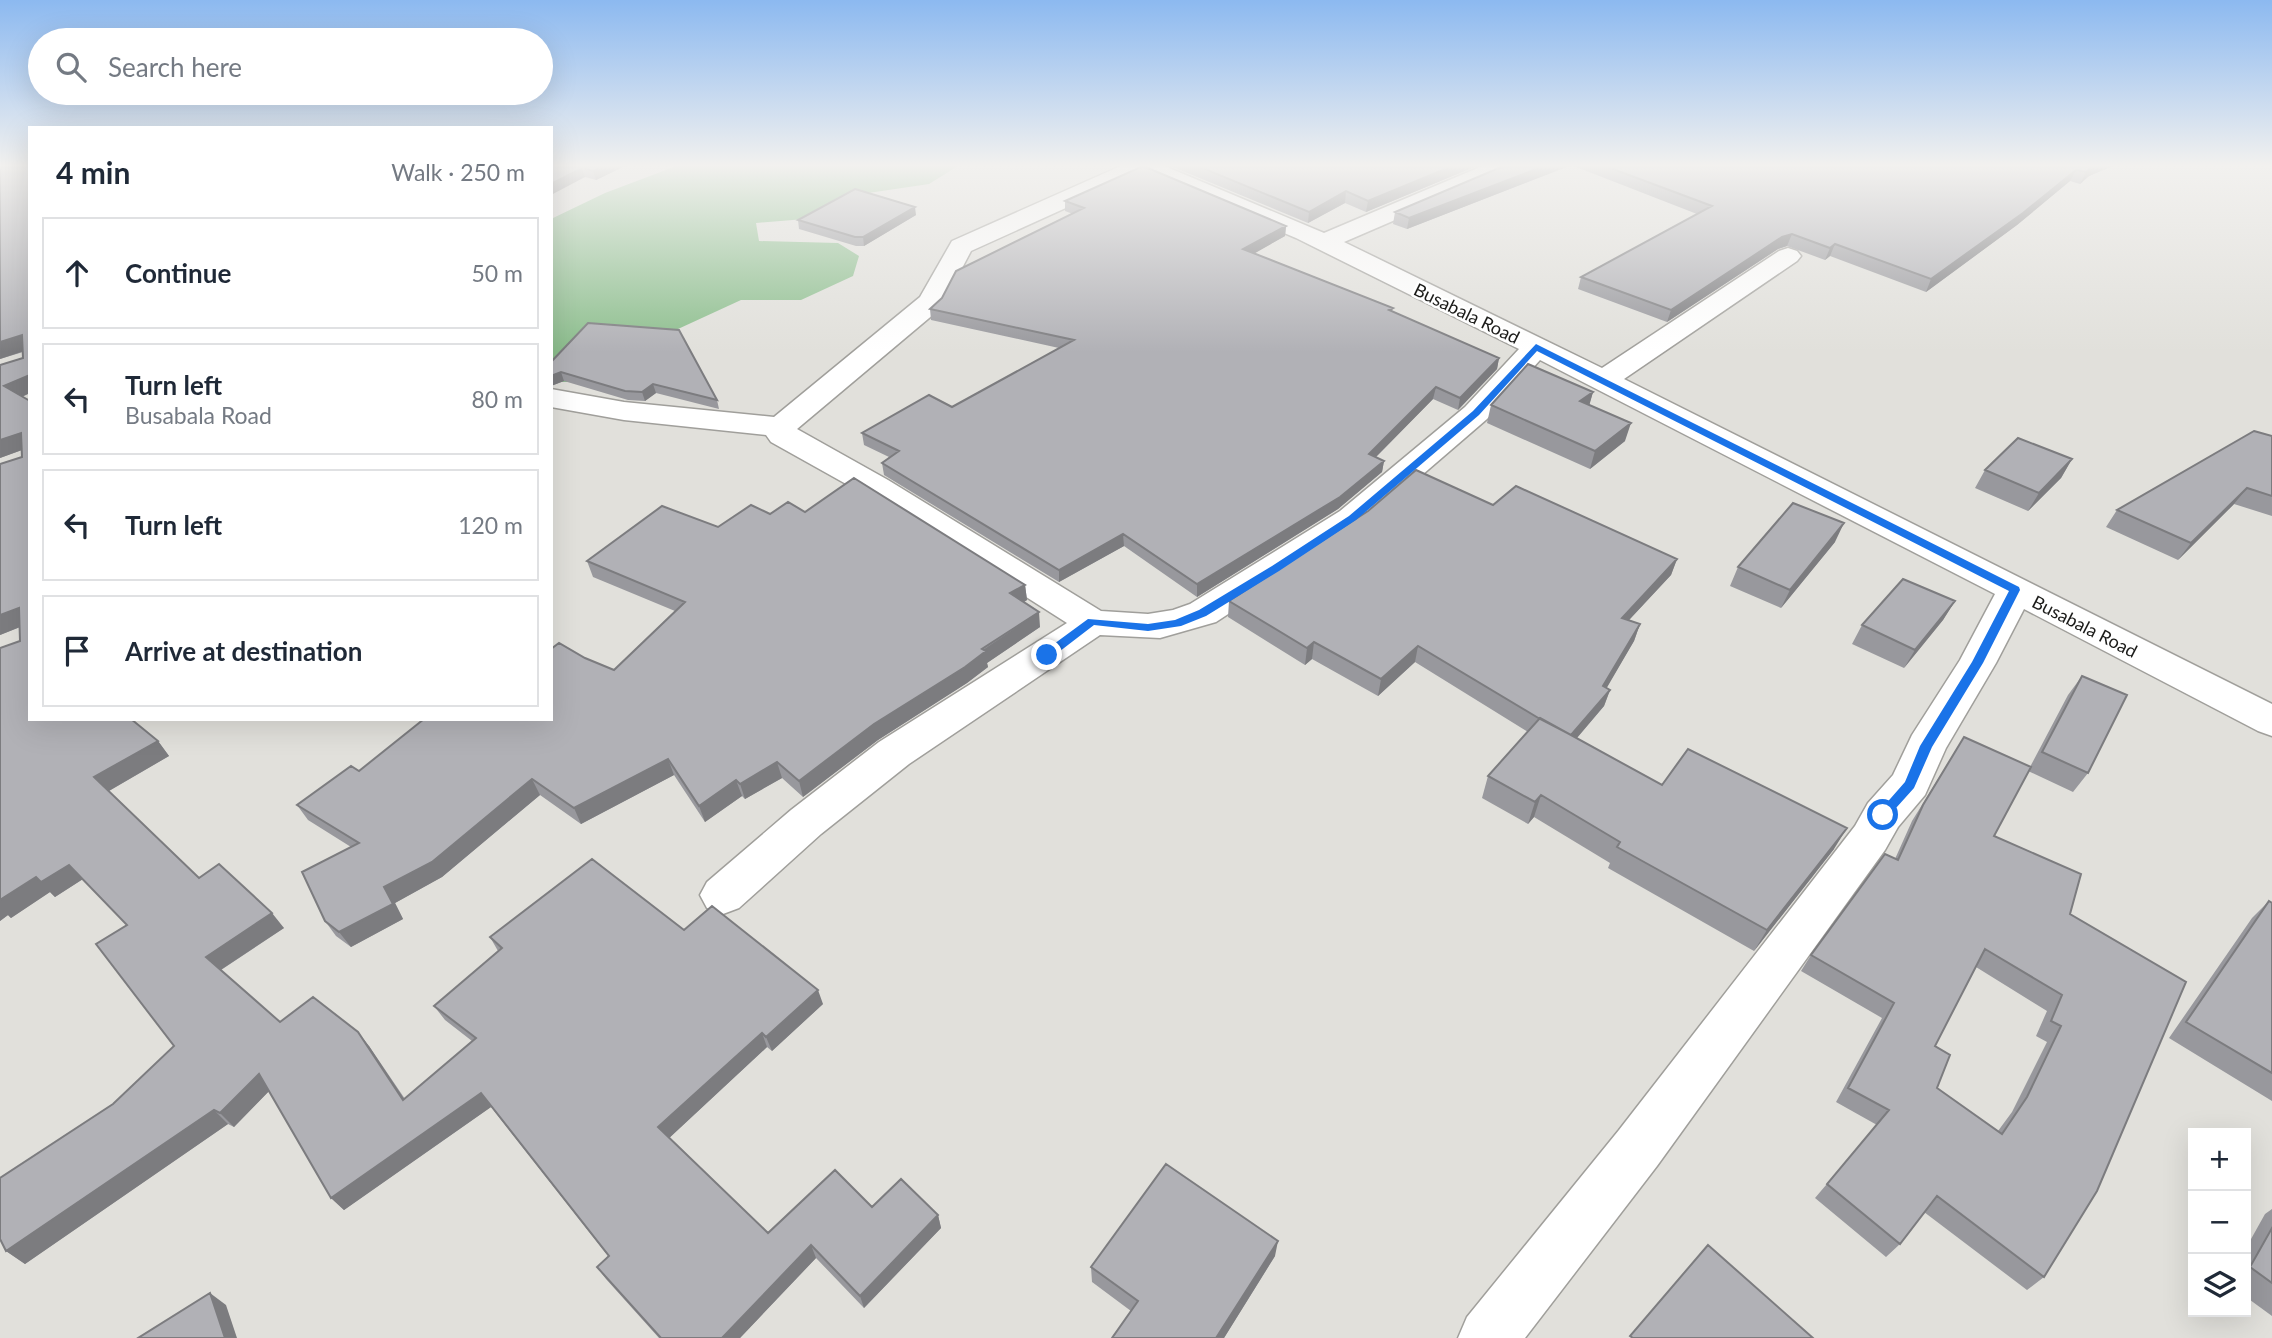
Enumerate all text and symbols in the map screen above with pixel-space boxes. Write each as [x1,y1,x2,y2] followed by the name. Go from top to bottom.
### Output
[28,28,553,105] search box
[52,48,90,86] icon: search
[108,51,242,83] text: Search here
[56,154,130,190] text: 4 min
[391,158,525,186] text: Walk · 250 m
[58,254,96,292] icon: ahead
[125,257,231,289] text: Continue
[472,259,523,287] text: 50 m
[1411,278,1523,348] street label: Busabala Road
[125,369,222,401] text: Turn left
[58,380,96,418] icon: left
[472,385,523,413] text: 80 m
[125,401,272,429] text: Busabala Road
[58,506,96,544] icon: left
[125,509,222,541] text: Turn left
[458,511,523,539] text: 120 m
[2029,590,2141,662] street label: Busabala Road
[58,632,96,670] icon: arrive
[125,635,362,667] text: Arrive at destination
[1031,639,1062,670] route end
[1867,799,1898,830] route start
[2188,1128,2251,1317] map controls
[2188,1128,2251,1191] button: +
[2188,1191,2251,1254] button: −
[2188,1254,2251,1317] button: layers

